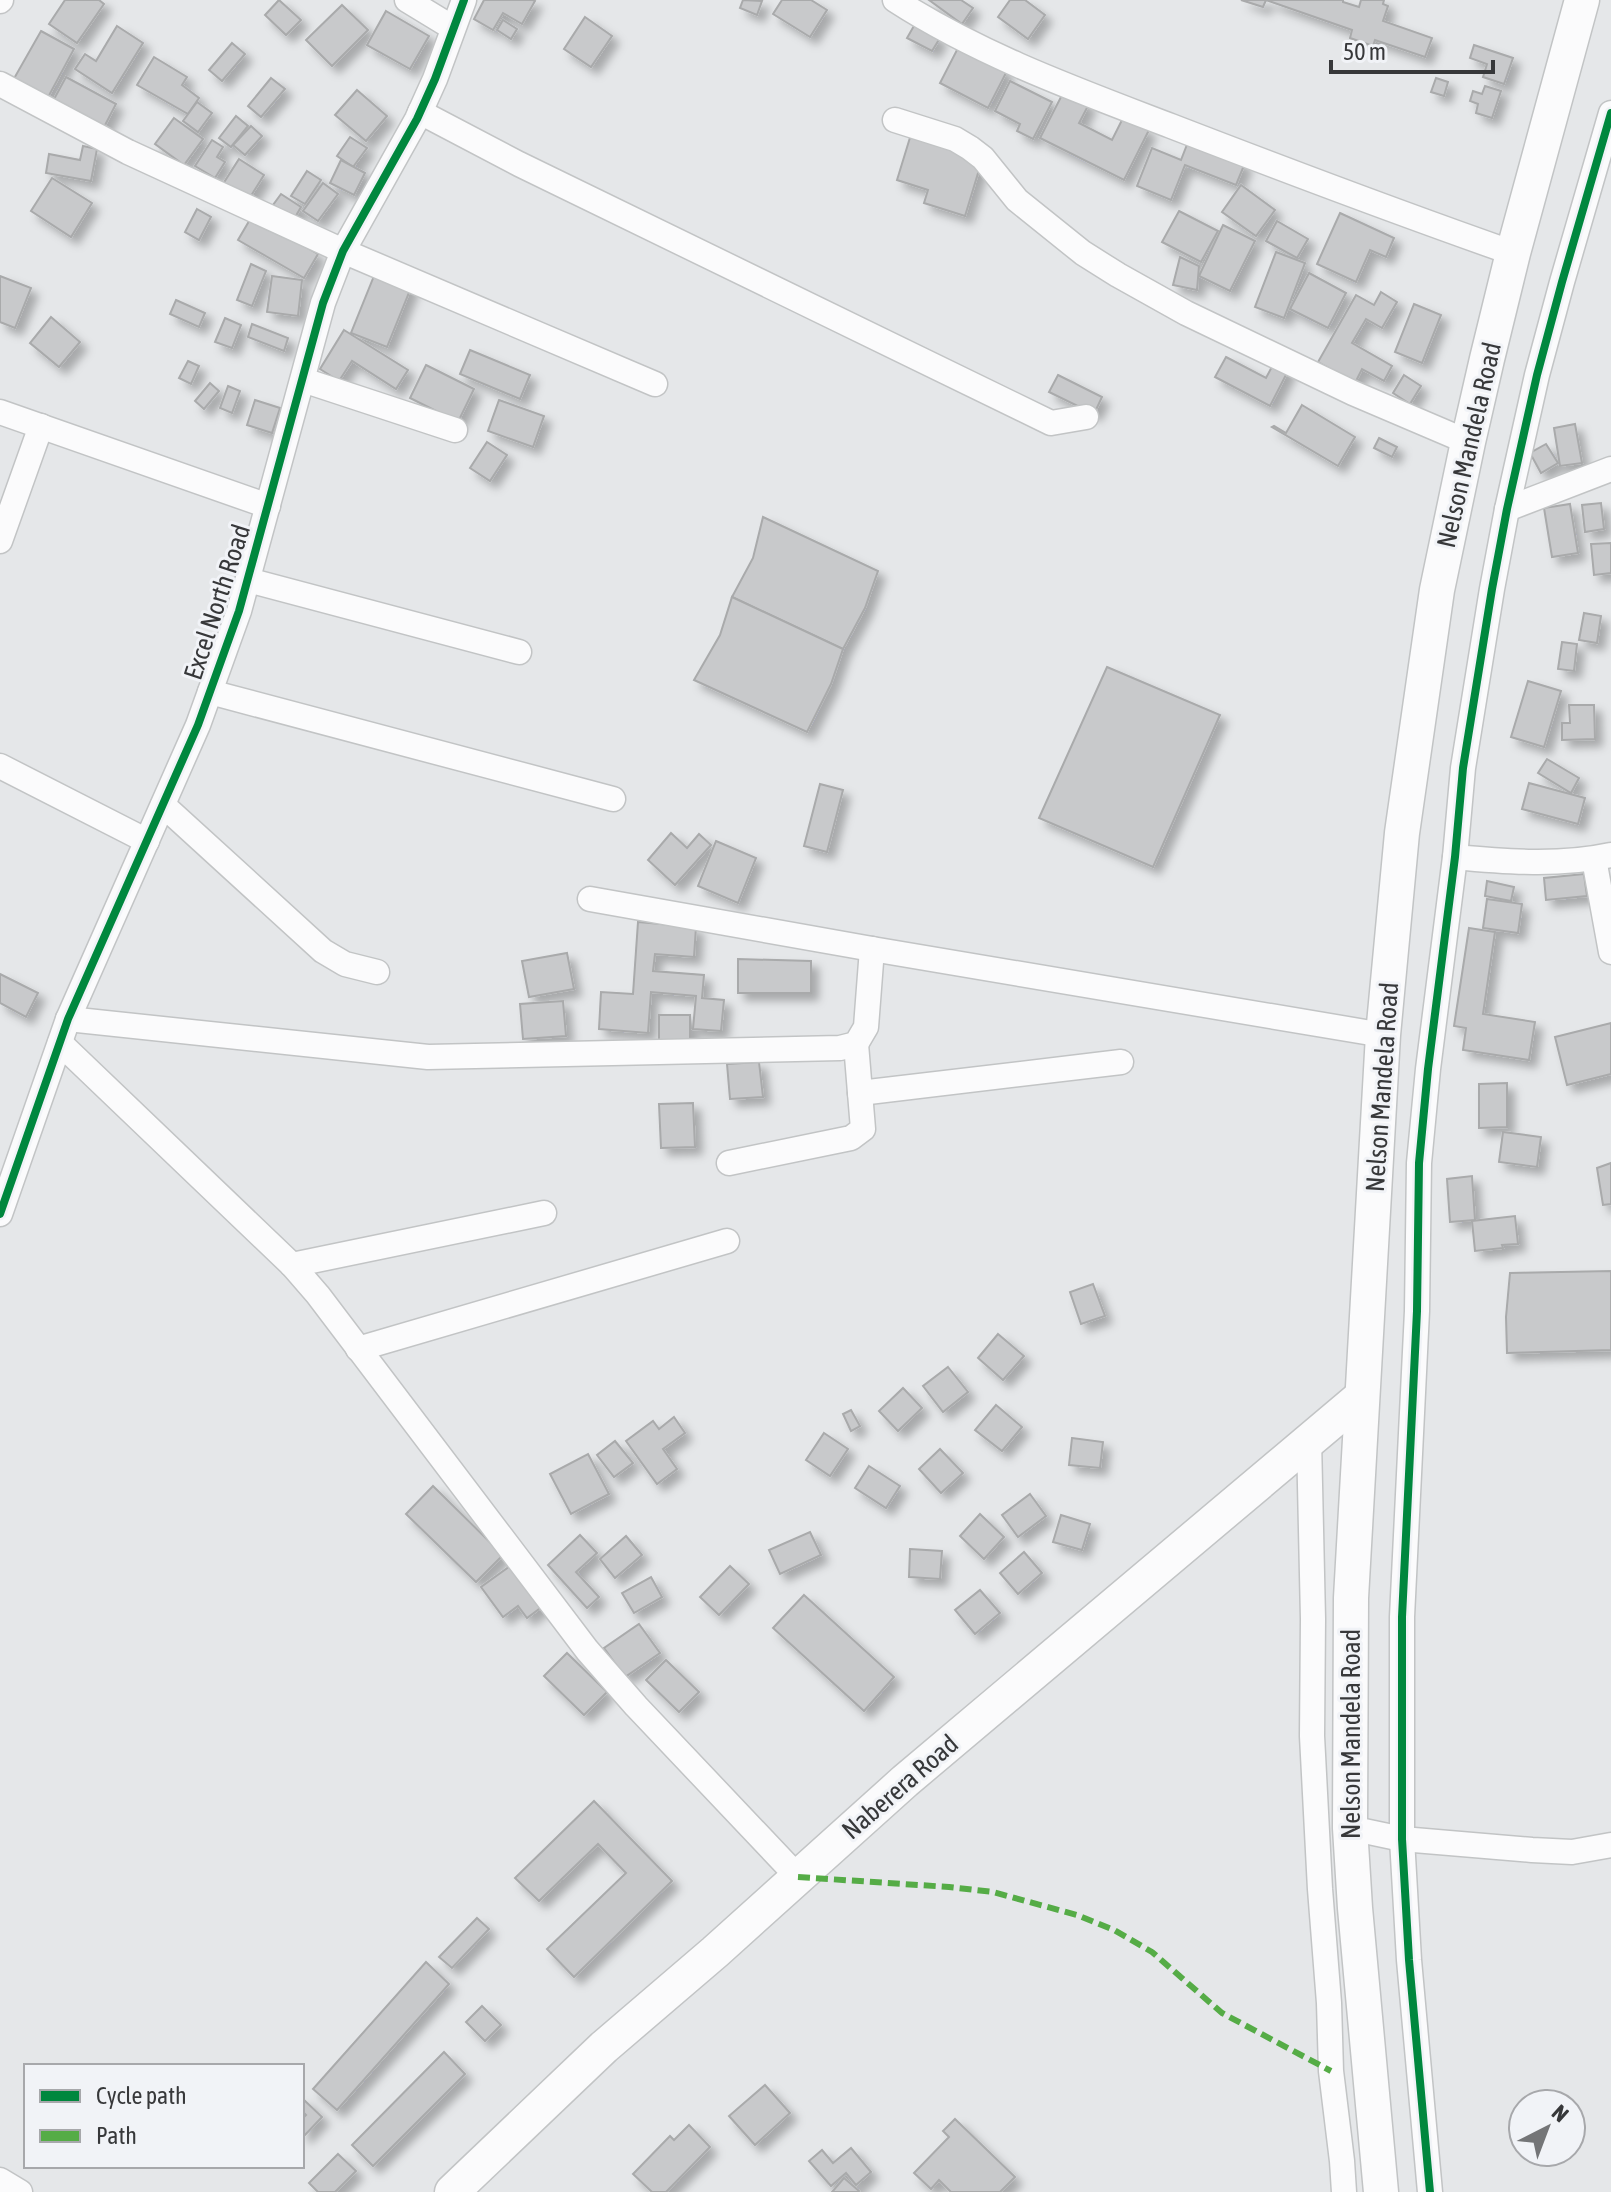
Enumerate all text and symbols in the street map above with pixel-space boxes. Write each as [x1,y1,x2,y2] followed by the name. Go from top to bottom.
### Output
[1331,24,1493,74] scale bar
[1343,38,1386,65] text: 50 m
[1431,339,1507,551] street label: Nelson Mandela Road
[178,521,256,683] street label: Excel North Road
[1360,981,1404,1193] street label: Nelson Mandela Road
[1336,1629,1366,1839] street label: Nelson Mandela Road
[836,1729,964,1845] street label: Naberera Road
[24,2064,304,2168] legend
[96,2082,187,2109] text: Cycle path
[1507,2088,1587,2168] north arrow
[1547,2099,1574,2127] text: N
[96,2122,137,2149] text: Path

